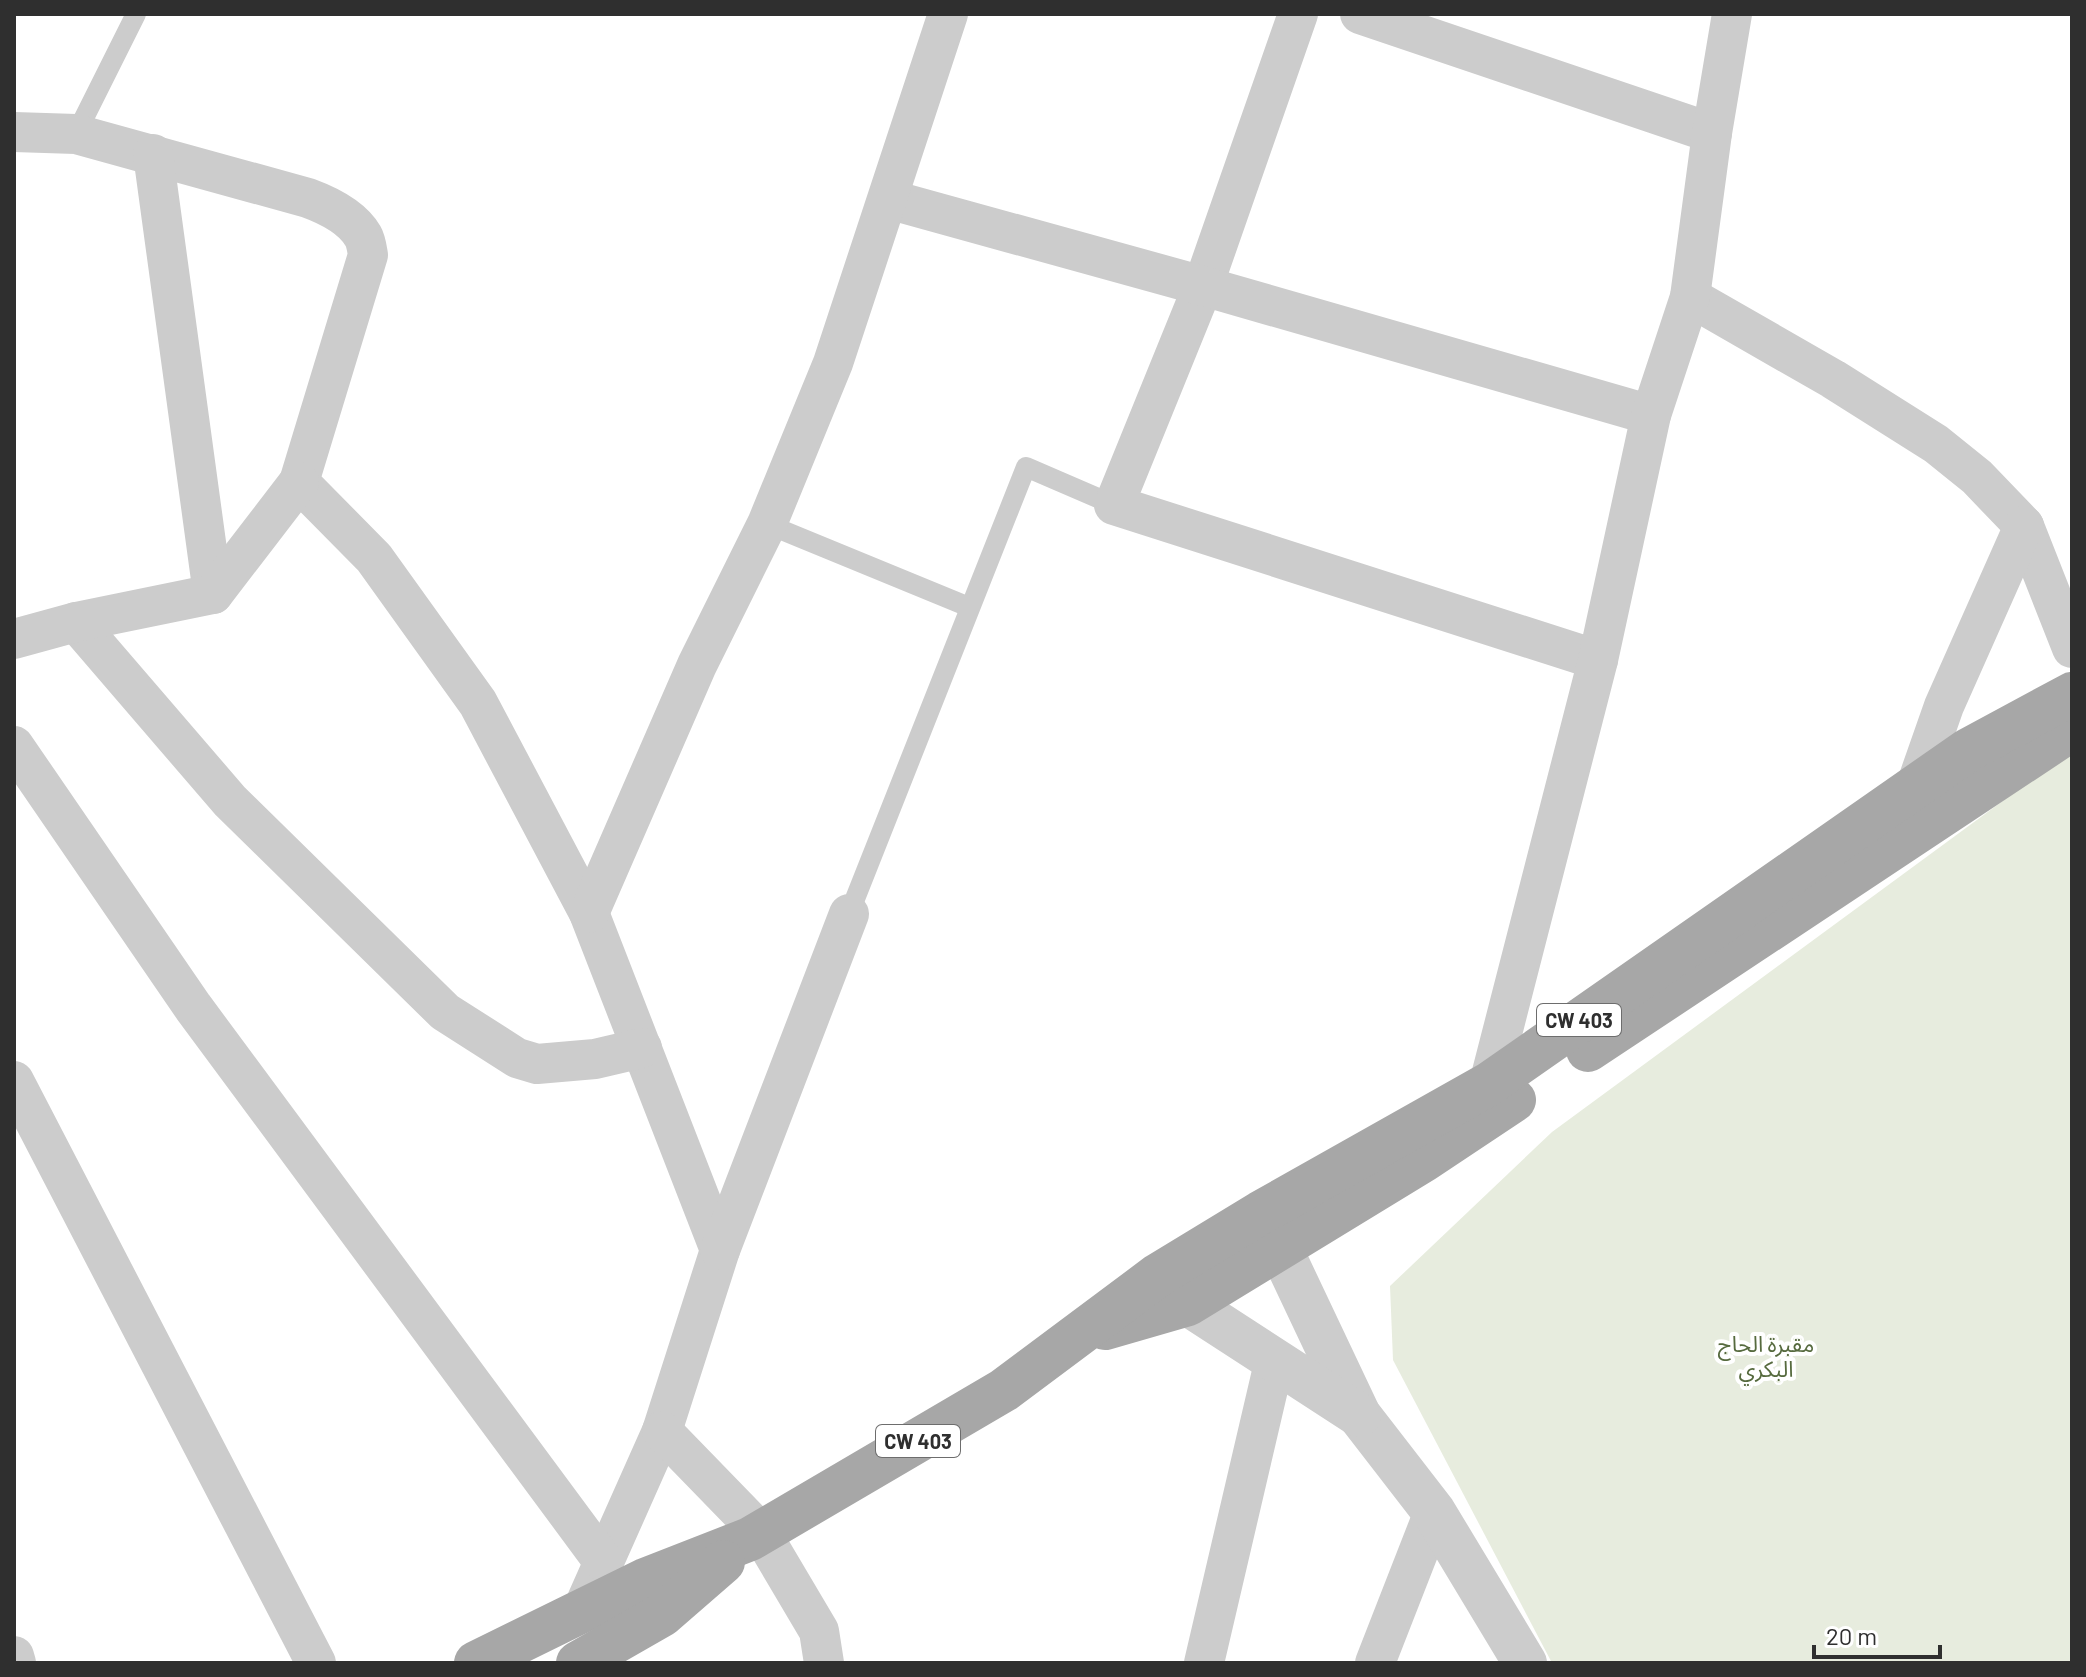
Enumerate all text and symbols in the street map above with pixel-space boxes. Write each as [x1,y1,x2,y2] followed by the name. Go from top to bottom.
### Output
[1537,1004,1621,1036] road number: CW 403
[1718,1330,1814,1386] park label: مقبرة الحاج البكري
[876,1425,960,1457] road number: CW 403
[1814,1609,1940,1659] scale bar
[1826,1621,1877,1650] text: 20 m

